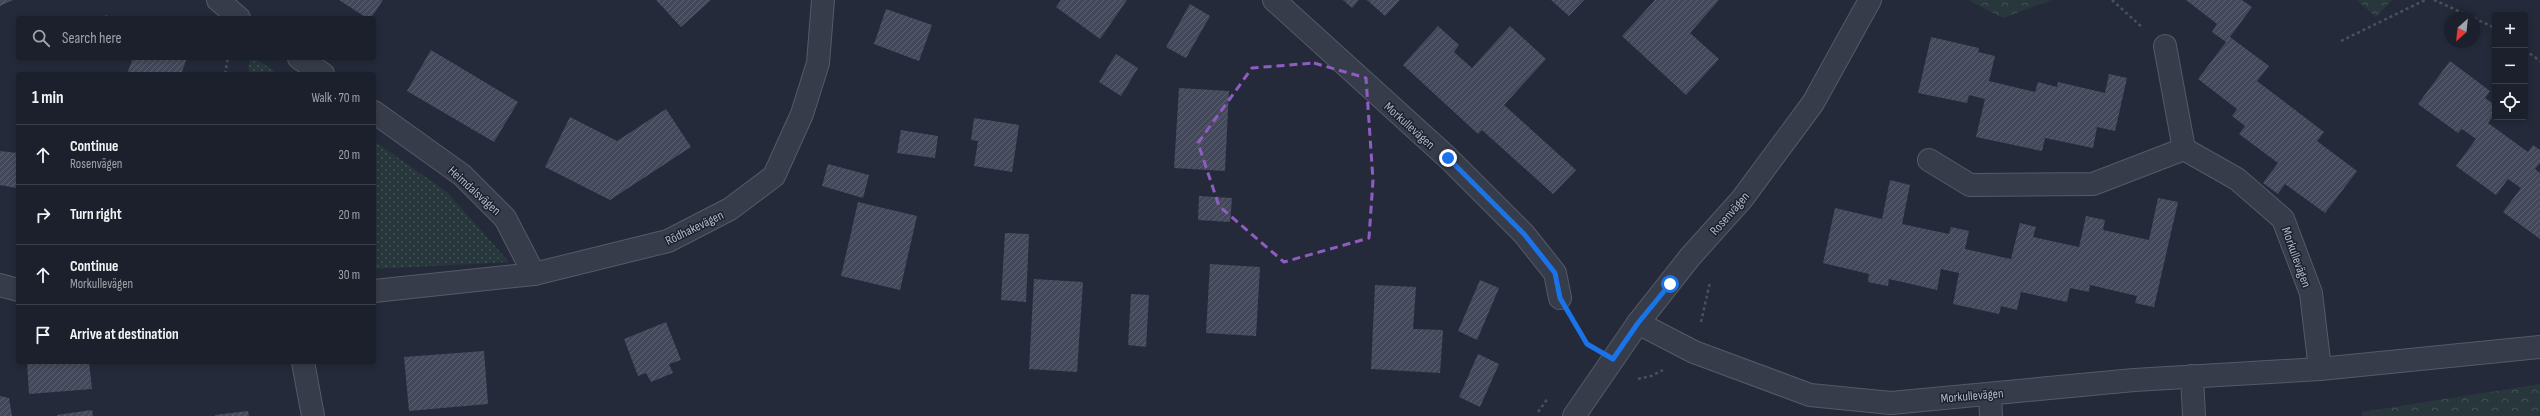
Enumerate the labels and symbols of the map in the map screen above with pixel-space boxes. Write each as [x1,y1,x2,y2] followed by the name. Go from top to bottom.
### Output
[2444,12,2480,48] north arrow
[1381,99,1438,153] street label: Morkullevägen
[1439,149,1457,167] route end
[445,163,504,219] street label: Heimdalsvägen
[1707,189,1753,239] street label: Rosenvägen
[663,207,726,249] street label: Rödhakevägen
[2278,225,2314,290] street label: Morkullevägen
[1661,275,1679,293] route start
[1940,385,2004,407] street label: Morkullevägen

